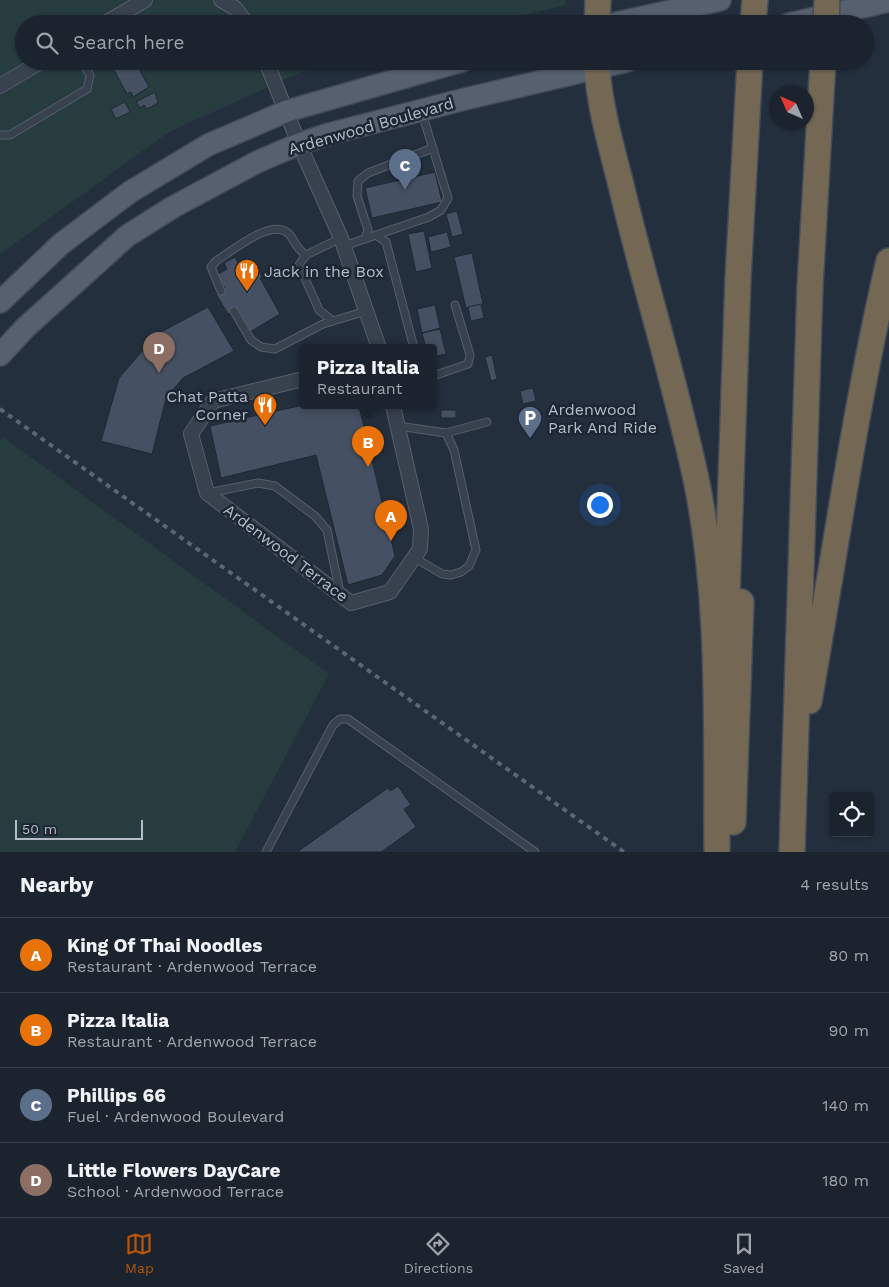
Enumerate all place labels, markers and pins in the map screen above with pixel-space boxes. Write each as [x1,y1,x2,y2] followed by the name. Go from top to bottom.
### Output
[389,149,421,190] pin: C
[234,258,260,292] restaurant icon: Jack in the Box
[264,262,384,281] place label: Jack in the Box
[143,332,175,373] pin: D
[166,387,248,424] place label: Chat Patta Corner
[252,392,278,426] restaurant icon: Chat Patta Corner
[548,400,657,437] place label: Ardenwood Park And Ride
[517,405,543,439] parking icon: Ardenwood Park And Ride
[352,426,384,467] pin: B
[375,500,407,541] pin: A

